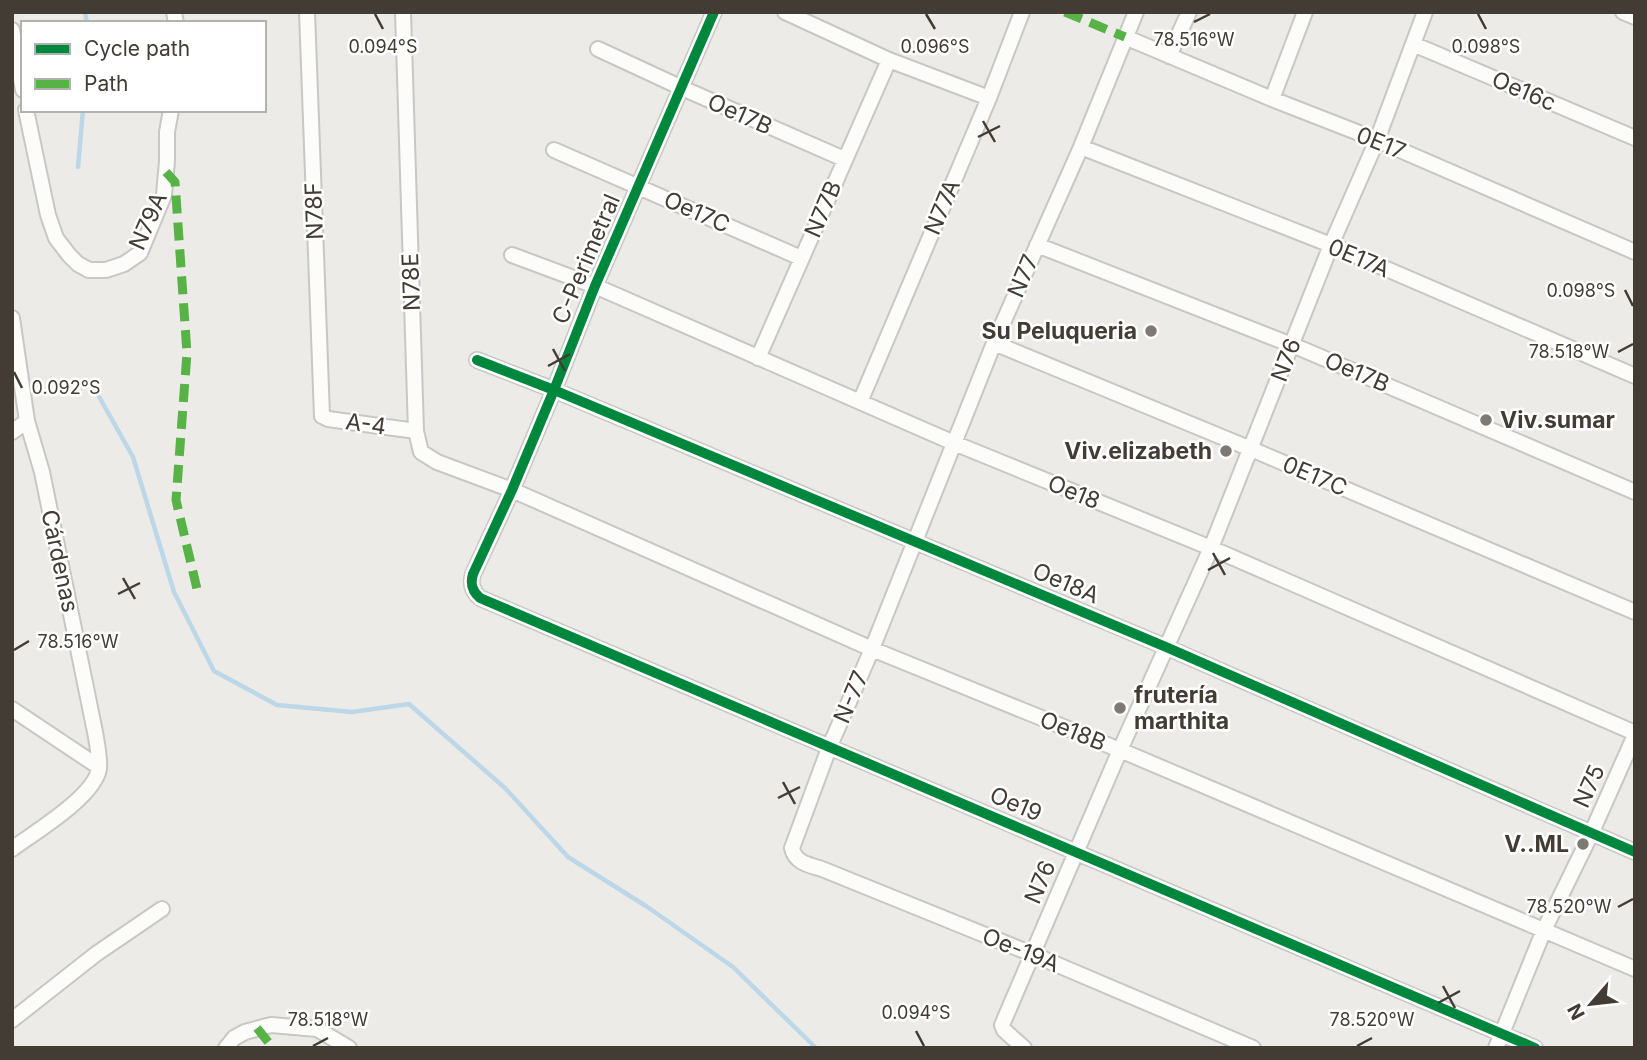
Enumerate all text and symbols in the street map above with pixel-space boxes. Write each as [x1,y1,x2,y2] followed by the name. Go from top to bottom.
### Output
[21,21,266,112] legend
[1154,29,1235,50] text: 78.516°W
[84,36,190,61] text: Cycle path
[348,36,418,57] text: 0.094°S
[900,36,970,57] text: 0.096°S
[1452,36,1520,57] text: 0.098°S
[1488,65,1560,117] street label: Oe16c
[84,71,129,96] text: Path
[703,87,777,141] street label: Oe17B
[1352,121,1410,165] street label: 0E17
[918,175,966,239] street label: N77A
[799,176,847,242] street label: N77B
[299,182,329,240] street label: N78F
[660,185,734,239] street label: Oe17C
[123,188,173,254] street label: N79A
[546,190,626,328] street label: C-Perimetral
[1324,233,1394,283] street label: 0E17A
[1002,250,1044,302] street label: N77
[396,252,426,312] street label: N78E
[1547,280,1615,301] text: 0.098°S
[982,317,1137,345] place label: Su Peluqueria
[1143,323,1159,339] marker: Su Peluqueria
[1265,334,1307,386] street label: N76
[1529,341,1610,362] text: 78.518°W
[1320,346,1394,398] street label: Oe17B
[32,377,100,398] text: 0.092°S
[1500,406,1615,434] place label: Viv.sumar
[344,407,388,441] street label: A-4
[1478,412,1494,428] marker: Viv.sumar
[1064,437,1212,465] place label: Viv.elizabeth
[1218,443,1234,459] marker: Viv.elizabeth
[1278,450,1352,502] street label: 0E17C
[1044,469,1104,515] street label: Oe18
[35,507,85,615] street label: Cárdenas
[1028,556,1104,610] street label: Oe18A
[38,631,119,652] text: 78.516°W
[828,667,874,727] street label: N-77
[1134,681,1229,735] place label: frutería marthita
[1112,700,1128,716] marker: frutería marthita
[1036,705,1110,757] street label: Oe18B
[1567,760,1611,812] street label: N75
[986,781,1046,827] street label: Oe19
[1504,830,1569,858] place label: V..ML
[1575,836,1591,852] marker: V..ML
[1018,856,1062,908] street label: N76
[1527,896,1612,917] text: 78.520°W
[978,922,1064,978] street label: Oe-19A
[1556,969,1626,1039] north arrow
[1563,1000,1590,1024] text: N
[881,1002,951,1023] text: 0.094°S
[288,1009,369,1030] text: 78.518°W
[1330,1009,1415,1030] text: 78.520°W

